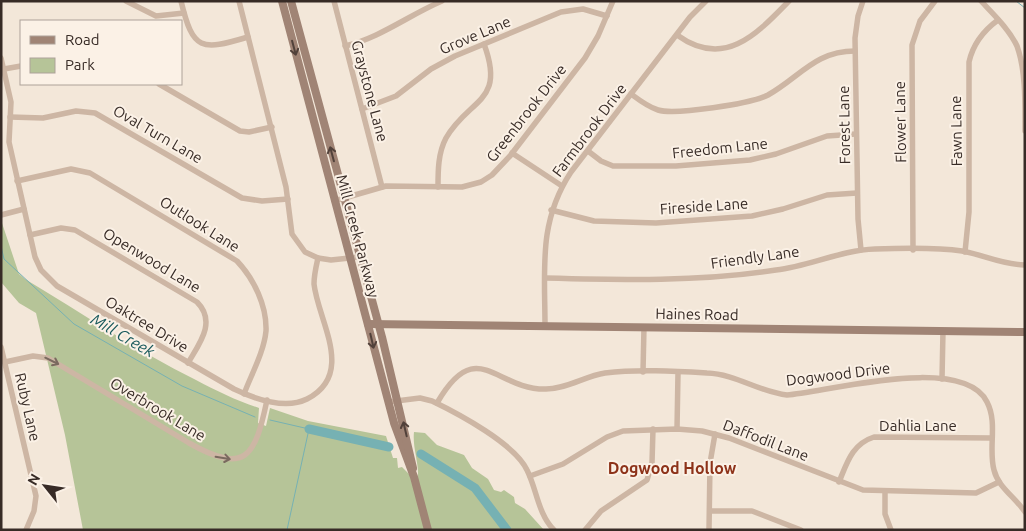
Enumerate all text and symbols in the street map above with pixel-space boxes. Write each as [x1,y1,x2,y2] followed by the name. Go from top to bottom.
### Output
[437,12,513,58] street label: Grove Lane
[20,20,182,85] legend
[65,31,100,48] text: Road
[348,38,392,144] street label: Graystone Lane
[290,40,299,56] one-way arrow
[65,56,95,73] text: Park
[483,61,569,165] street label: Greenbrook Drive
[548,80,630,180] street label: Farmbrook Drive
[891,81,909,163] street label: Flower Lane
[835,86,853,164] street label: Forest Lane
[947,95,965,167] street label: Fawn Lane
[110,102,206,166] street label: Oval Turn Lane
[671,135,769,161] street label: Freedom Lane
[327,146,336,162] one-way arrow
[333,173,383,299] street label: Mill Creek Parkway
[157,193,243,255] street label: Outlook Lane
[659,194,749,218] street label: Fireside Lane
[100,224,204,296] street label: Openwood Lane
[710,242,800,272] street label: Friendly Lane
[102,293,192,355] street label: Oaktree Drive
[655,305,739,323] street label: Haines Road
[88,310,159,361] water label: Mill Creek
[368,332,377,348] one-way arrow
[44,357,59,366] one-way arrow
[785,359,891,389] street label: Dogwood Drive
[12,371,44,443] street label: Ruby Lane
[107,374,209,444] street label: Overbrook Lane
[721,416,811,464] street label: Daffodil Lane
[879,417,957,434] street label: Dahlia Lane
[400,422,409,438] one-way arrow
[215,453,231,463] one-way arrow
[608,459,737,477] district label: Dogwood Hollow
[20,461,70,511] north arrow
[24,471,43,488] text: N

